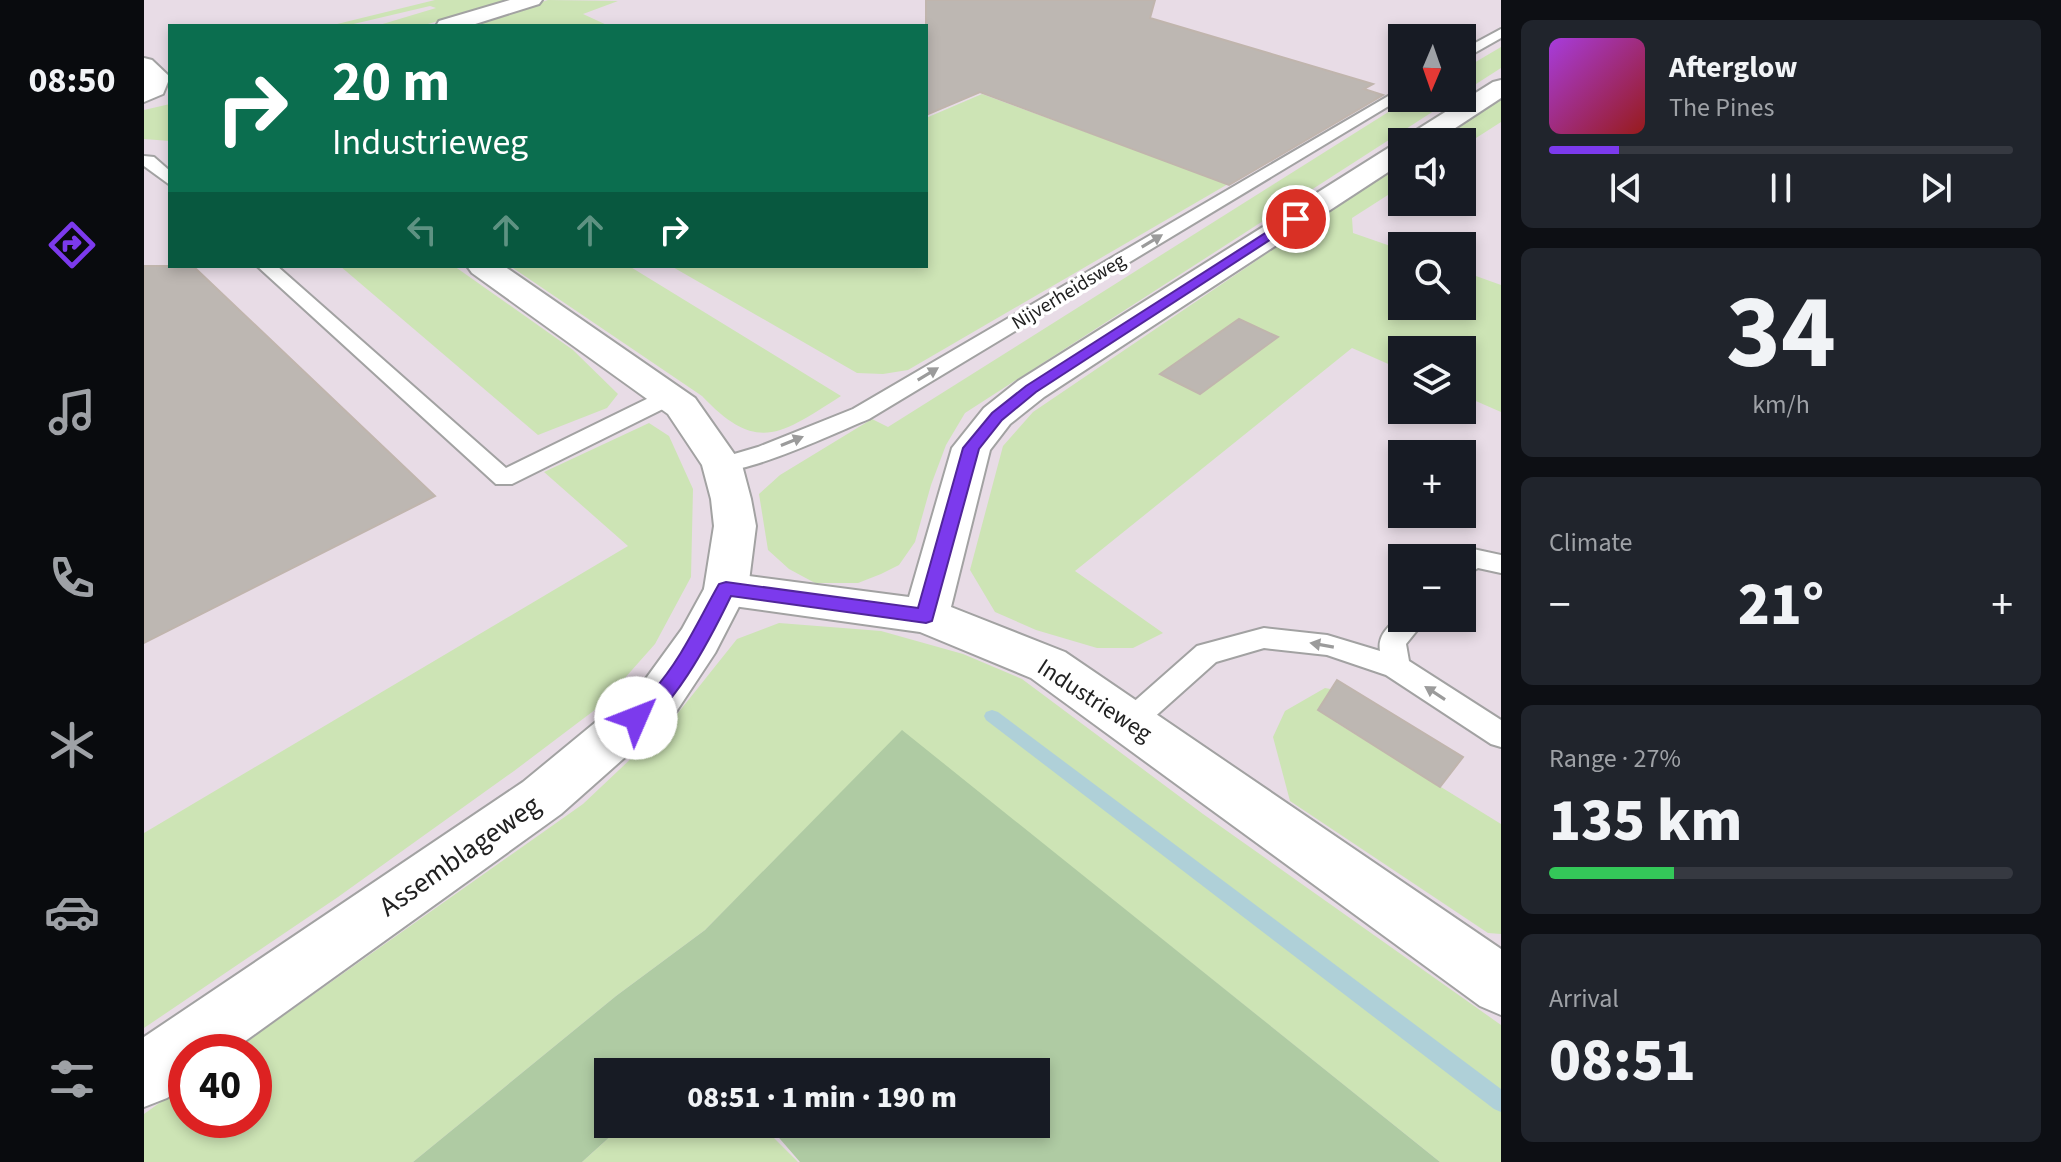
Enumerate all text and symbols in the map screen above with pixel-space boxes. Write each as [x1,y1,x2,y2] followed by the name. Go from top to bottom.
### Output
[1388,24,1476,112] north arrow
[1388,24,1476,632] map controls
[332,43,450,122] text: 20 m
[1669,46,1797,89] text: Afterglow
[29,55,115,106] text: 08:50
[200,56,304,160] icon: right
[1669,89,1774,126] text: The Pines
[332,117,528,168] text: Industrieweg
[1388,128,1476,216] button: sound
[1604,166,1648,210] icon: previous
[1759,166,1803,210] icon: pause
[1914,166,1958,210] icon: next
[1262,185,1330,253] pin
[1274,197,1318,241] icon: arrive
[400,208,444,252] icon: left
[484,208,528,252] icon: ahead
[568,208,612,252] icon: ahead
[652,208,696,252] icon: right
[44,217,100,273] icon: directions
[1388,232,1476,320] button: search
[1140,234,1163,248] one-way arrow
[1006,247,1131,337] street label: Nijverheidsweg
[1726,260,1836,408] text: 34
[1388,336,1476,424] button: layers
[917,367,939,381] one-way arrow
[44,384,100,440] icon: music
[1752,386,1810,423] text: km/h
[780,434,804,447] one-way arrow
[1388,440,1476,528] button: +
[1549,524,1633,561] text: Climate
[1388,544,1476,632] button: −
[44,550,100,606] icon: phone
[1738,563,1824,648] text: 21°
[1549,574,1571,637] text: −
[1991,574,2013,637] text: +
[1309,639,1334,651] one-way arrow
[1030,650,1159,751] street label: Industrieweg
[594,676,678,760] position arrow
[1425,686,1446,701] one-way arrow
[44,717,100,773] icon: climate
[1549,740,1681,777] text: Range · 27%
[1549,779,1742,864] text: 135 km
[371,785,548,926] street label: Assemblageweg
[44,884,100,940] icon: car
[1549,980,1619,1017] text: Arrival
[1549,1019,1696,1104] text: 08:51
[168,1034,272,1138] speed limit sign: 40
[44,1051,100,1107] icon: filters
[687,1076,957,1119] text: 08:51 · 1 min · 190 m

